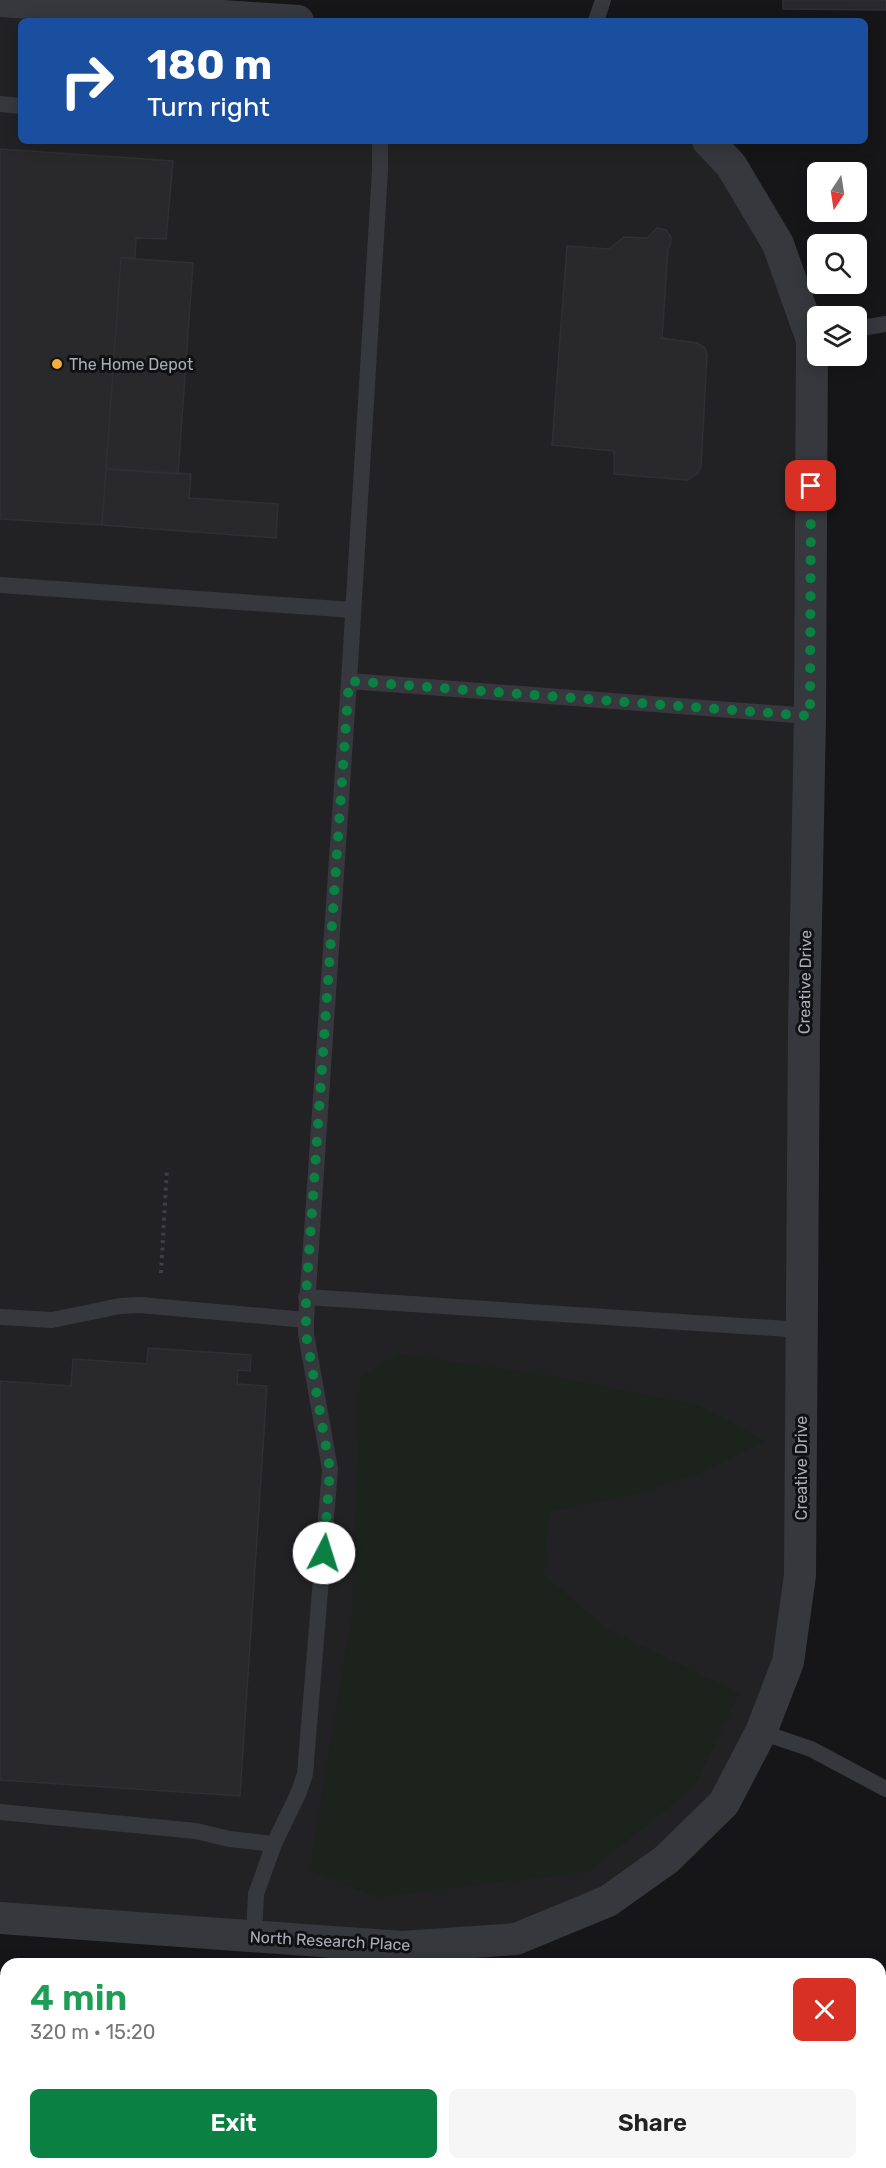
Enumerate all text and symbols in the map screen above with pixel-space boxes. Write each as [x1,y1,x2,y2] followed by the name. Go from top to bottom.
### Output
[147,40,272,90] text: 180 m
[48,42,126,120] icon: right
[147,91,270,123] text: Turn right
[807,162,867,222] north arrow
[807,162,867,366] map controls
[807,234,867,294] button: search
[807,306,867,366] button: layers
[69,355,193,374] place label: The Home Depot
[50,357,64,371] marker: The Home Depot
[785,460,836,511] pin
[794,469,827,502] icon: arrive
[795,930,815,1034] street label: Creative Drive
[792,1416,811,1520] street label: Creative Drive
[292,1521,356,1585] position arrow
[249,1927,411,1955] street label: North Research Place
[30,1976,127,2019] text: 4 min
[793,1978,856,2041] button: close
[30,2020,156,2044] text: 320 m · 15:20
[30,2089,437,2158] button: Exit
[449,2089,856,2158] button: Share

